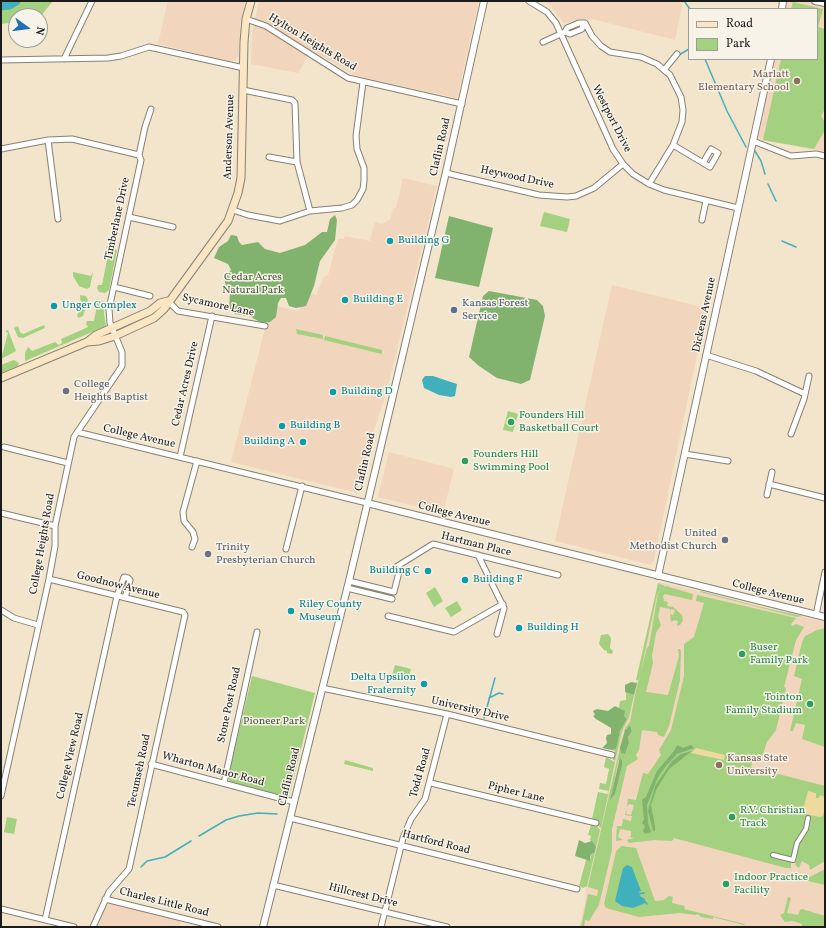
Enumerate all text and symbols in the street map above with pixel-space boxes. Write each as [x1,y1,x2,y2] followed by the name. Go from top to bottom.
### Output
[8,8,48,48] north arrow
[688,8,818,60] legend
[266,11,358,75] street label: Hylton Heights Road
[726,16,753,32] text: Road
[31,25,47,36] text: N
[726,36,751,52] text: Park
[698,68,789,94] place label: Marlatt Elementary School
[792,76,802,86] marker: Marlatt Elementary School
[588,83,634,155] street label: Westport Drive
[222,94,238,180] street label: Anderson Avenue
[428,116,454,178] street label: Claflin Road
[479,164,555,192] street label: Heywood Drive
[103,176,133,262] street label: Timberlane Drive
[398,234,450,248] place label: Building G
[385,236,395,246] marker: Building G
[222,271,284,297] park label: Cedar Acres Natural Park
[691,276,719,354] street label: Dickens Avenue
[181,292,255,320] street label: Sycamore Lane
[353,293,403,307] place label: Building E
[340,295,350,305] marker: Building E
[462,297,528,323] place label: Kansas Forest Service
[62,299,137,313] place label: Unger Complex
[49,301,59,311] marker: Unger Complex
[449,305,459,315] marker: Kansas Forest Service
[170,340,202,428] street label: Cedar Acres Drive
[74,378,148,404] place label: College Heights Baptist
[341,385,393,399] place label: Building D
[61,386,71,396] marker: College Heights Baptist
[328,387,338,397] marker: Building D
[519,409,599,435] place label: Founders Hill Basketball Court
[506,417,516,427] marker: Founders Hill Basketball Court
[290,419,340,433] place label: Building B
[277,421,287,431] marker: Building B
[102,422,176,452] street label: College Avenue
[353,431,379,493] street label: Claflin Road
[244,435,295,449] place label: Building A
[298,437,308,447] marker: Building A
[473,448,549,474] place label: Founders Hill Swimming Pool
[460,456,470,466] marker: Founders Hill Swimming Pool
[28,492,58,596] street label: College Heights Road
[417,500,491,530] street label: College Avenue
[629,527,717,553] place label: United Methodist Church
[440,530,512,560] street label: Hartman Place
[720,535,730,545] marker: United Methodist Church
[216,541,316,567] place label: Trinity Presbyterian Church
[203,549,213,559] marker: Trinity Presbyterian Church
[369,564,420,578] place label: Building C
[423,566,433,576] marker: Building C
[75,569,161,603] street label: Goodnow Avenue
[473,573,523,587] place label: Building F
[460,575,470,585] marker: Building F
[731,578,805,608] street label: College Avenue
[299,598,362,624] place label: Riley County Museum
[286,606,296,616] marker: Riley County Museum
[527,621,579,635] place label: Building H
[514,623,524,633] marker: Building H
[750,641,808,667] place label: Buser Family Park
[737,649,747,659] marker: Buser Family Park
[216,666,244,744] street label: Stone Post Road
[350,671,416,697] place label: Delta Upsilon Fraternity
[419,679,429,689] marker: Delta Upsilon Fraternity
[726,691,802,717] place label: Tointon Family Stadium
[430,695,510,725] street label: University Drive
[805,699,815,709] marker: Tointon Family Stadium
[55,711,87,801] street label: College View Road
[243,715,305,729] park label: Pioneer Park
[126,733,154,809] street label: Tecumseh Road
[276,746,304,808] street label: Claflin Road
[408,747,434,799] street label: Todd Road
[160,750,266,790] street label: Wharton Manor Road
[727,752,788,778] place label: Kansas State University
[714,760,724,770] marker: Kansas State University
[486,780,546,806] street label: Pipher Lane
[740,804,805,830] place label: R.V. Christian Track
[727,812,737,822] marker: R.V. Christian Track
[401,828,471,858] street label: Hartford Road
[734,871,808,897] place label: Indoor Practice Facility
[721,879,731,889] marker: Indoor Practice Facility
[327,881,399,911] street label: Hillcrest Drive
[118,885,210,921] street label: Charles Little Road

